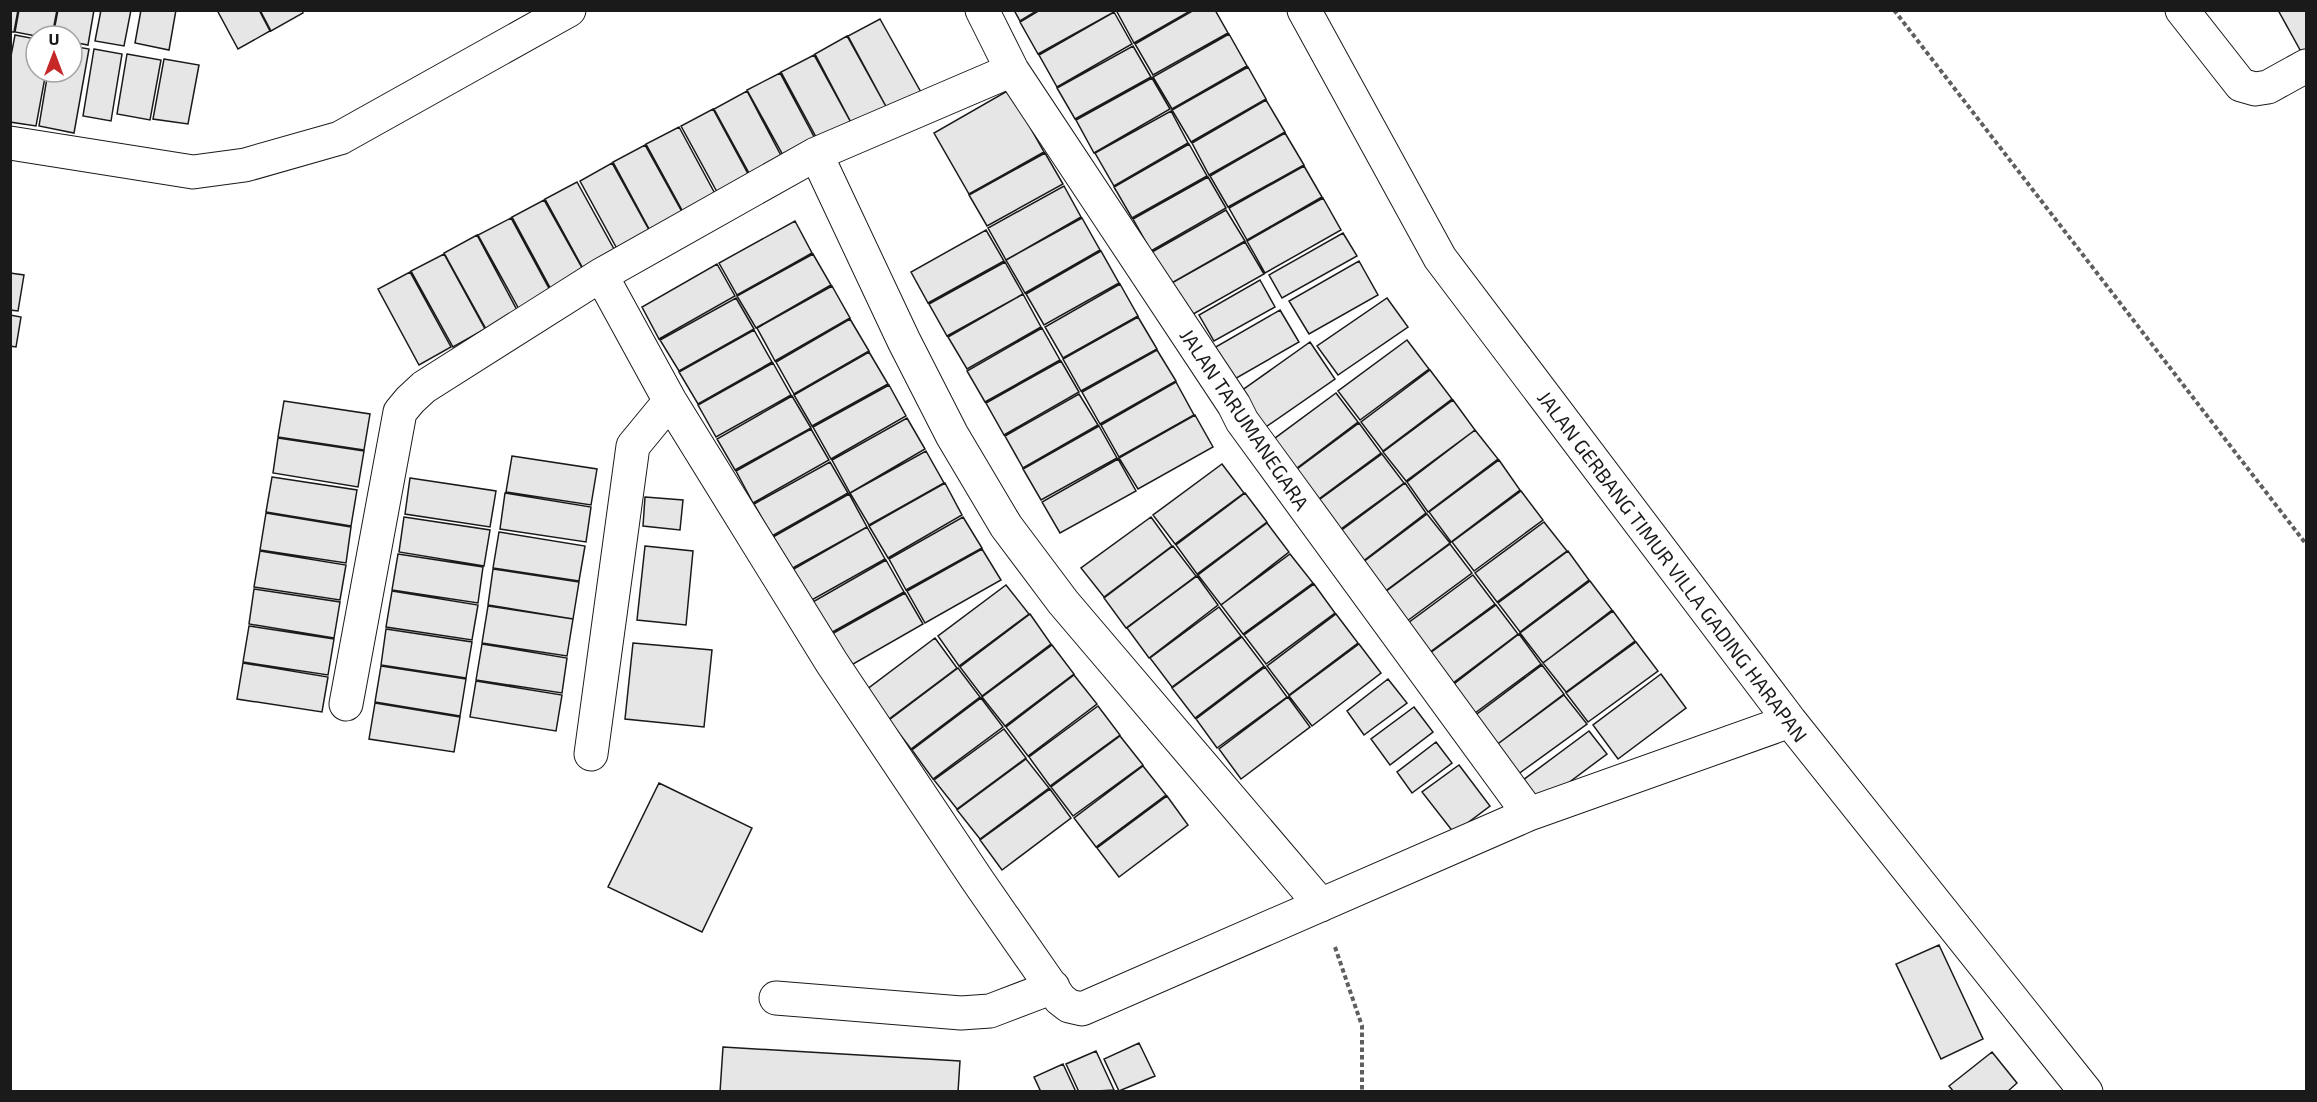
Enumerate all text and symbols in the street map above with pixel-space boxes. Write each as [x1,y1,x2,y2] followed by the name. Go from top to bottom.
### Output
[24,24,84,84] north arrow
[49,29,59,48] text: U
[1175,324,1315,515] street label: JALAN TARUMANEGARA
[1533,386,1813,746] street label: JALAN GERBANG TIMUR VILLA GADING HARAPAN

